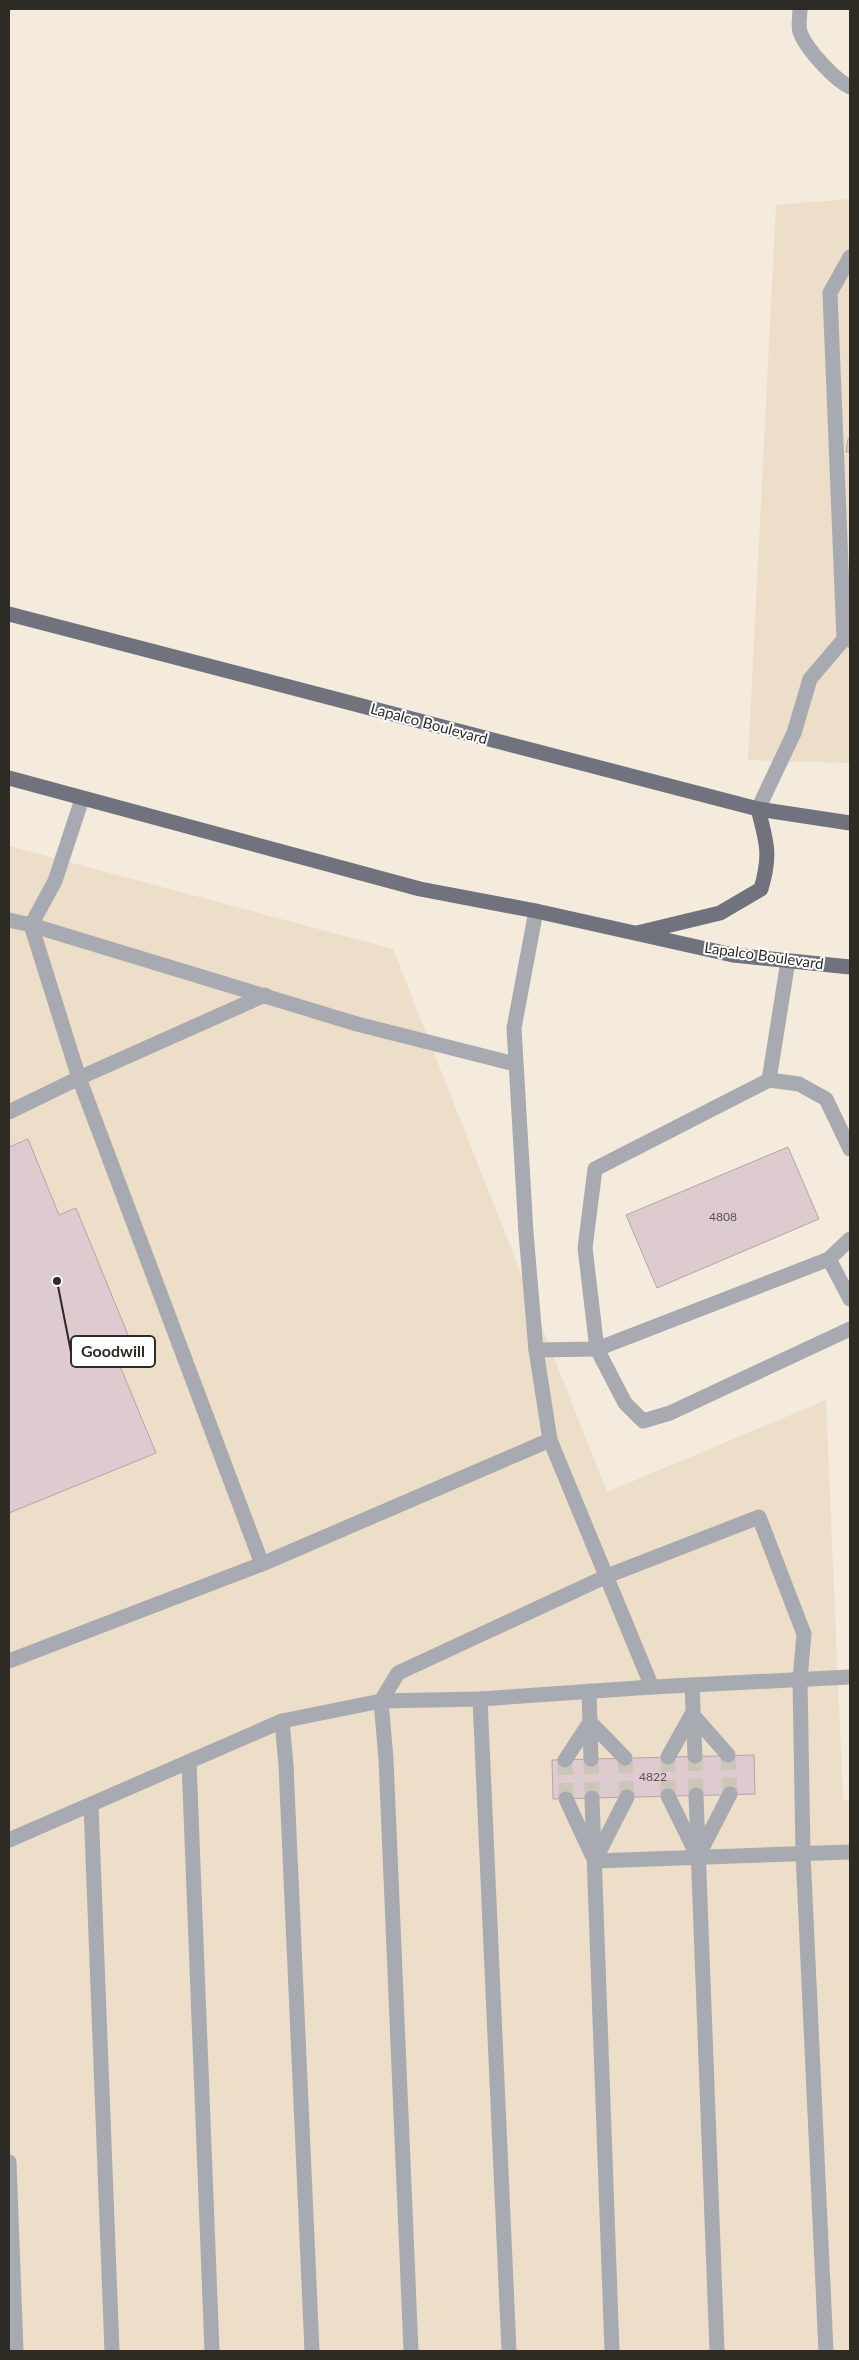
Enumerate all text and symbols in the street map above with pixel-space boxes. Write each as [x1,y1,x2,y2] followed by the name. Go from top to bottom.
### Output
[369,699,490,747] street label: Lapalco Boulevard
[703,938,825,972] street label: Lapalco Boulevard
[709,1209,737,1224] house number: 4808
[71,1336,155,1367] callout: Goodwill
[81,1341,145,1360] text: Goodwill
[639,1769,667,1784] house number: 4822

